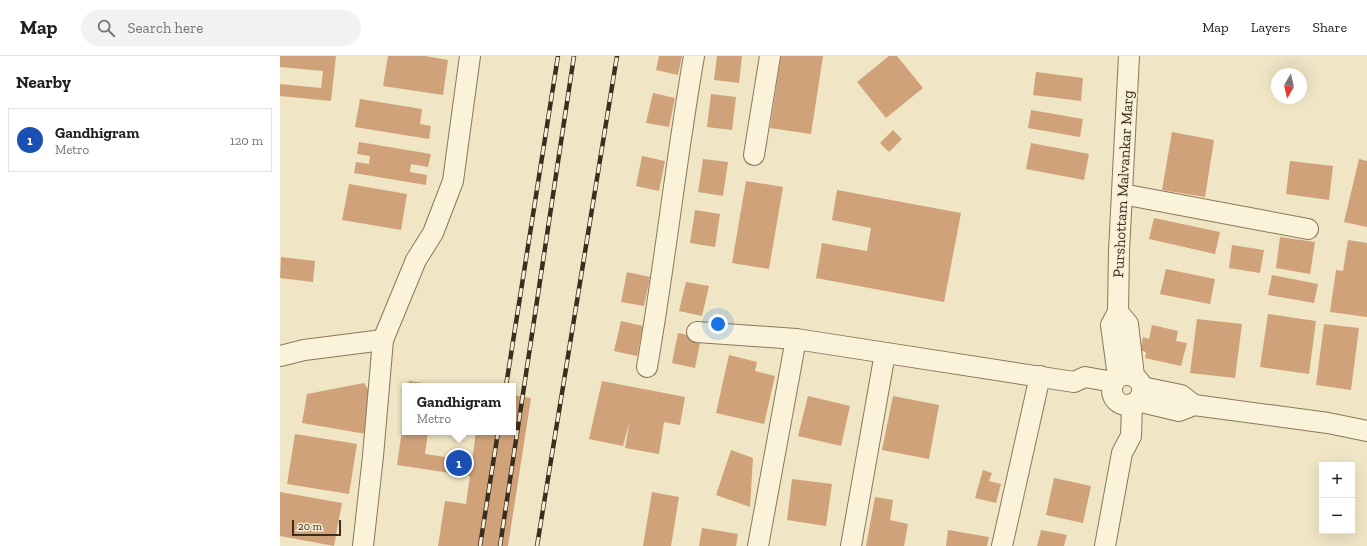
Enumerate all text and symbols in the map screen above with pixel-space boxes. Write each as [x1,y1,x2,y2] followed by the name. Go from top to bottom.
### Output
[81,10,361,46] search box
[20,16,57,39] text: Map
[95,17,117,39] icon: search
[127,19,203,37] text: Search here
[1202,19,1229,36] text: Map
[1251,19,1290,36] text: Layers
[1312,19,1347,36] text: Share
[1271,68,1307,104] north arrow
[16,72,71,92] text: Nearby
[1109,90,1137,278] street label: Purshottam Malvankar Marg
[55,124,139,142] text: Gandhigram
[27,133,33,148] text: 1
[230,133,263,148] text: 120 m
[55,142,89,157] text: Metro
[708,314,728,334] your location
[402,383,516,435] popup
[417,393,501,411] text: Gandhigram
[417,411,451,426] text: Metro
[446,448,472,478] pin: 1
[1319,462,1355,534] map controls
[1319,462,1355,498] button: +
[1319,498,1355,534] button: −
[292,518,341,537] scale bar
[298,520,322,533] text: 20 m

